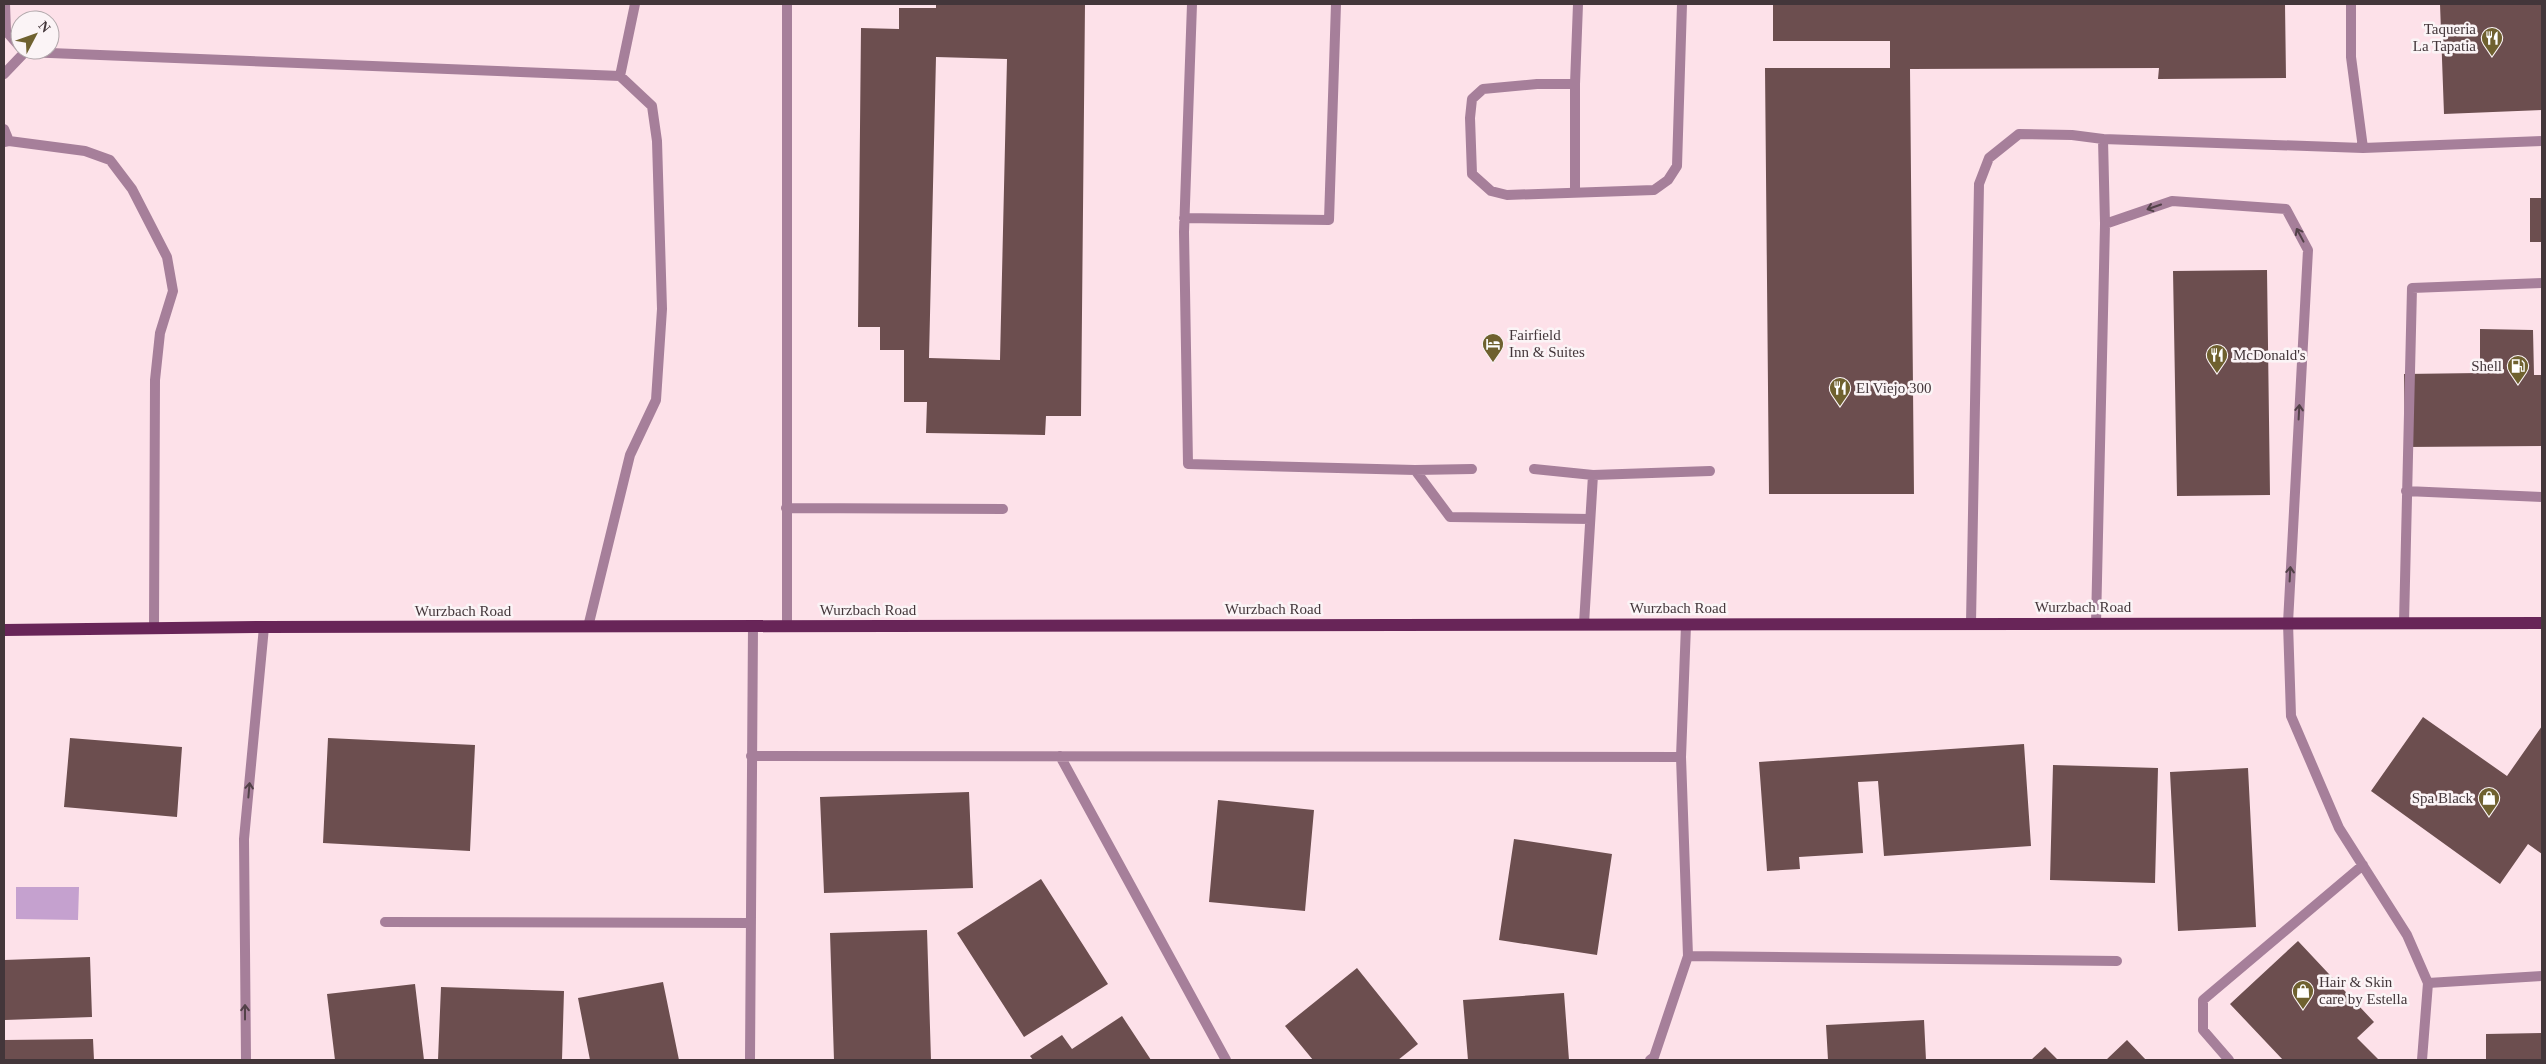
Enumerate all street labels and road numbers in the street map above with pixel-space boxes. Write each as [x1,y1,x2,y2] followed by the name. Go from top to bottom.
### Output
[2035,599,2132,615] street label: Wurzbach Road
[1630,600,1727,616] street label: Wurzbach Road
[1225,601,1322,617] street label: Wurzbach Road
[820,602,917,618] street label: Wurzbach Road
[415,603,512,619] street label: Wurzbach Road

